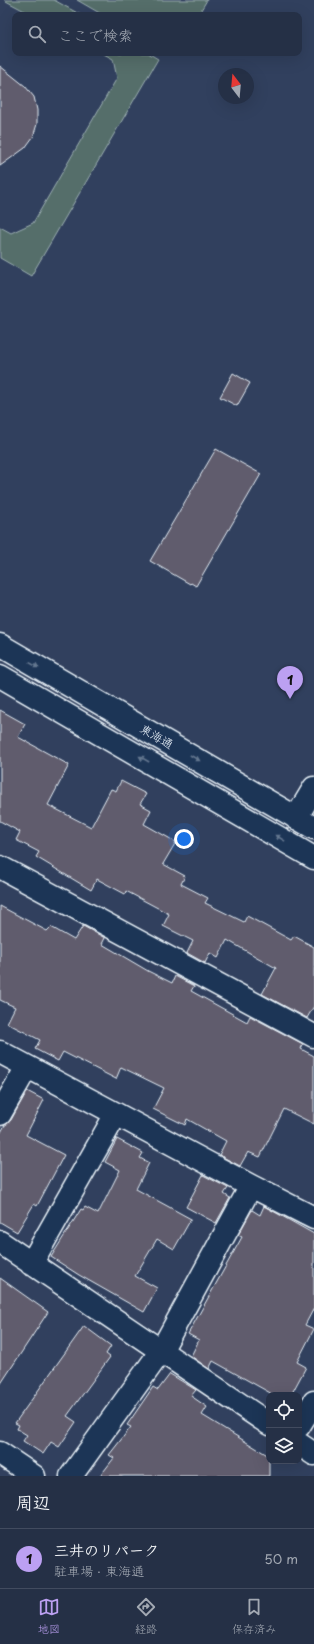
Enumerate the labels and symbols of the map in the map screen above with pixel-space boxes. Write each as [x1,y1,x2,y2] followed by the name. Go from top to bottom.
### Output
[218,68,254,104] north arrow
[28,661,40,668] one-way arrow
[277,666,303,699] pin: 1
[137,719,177,753] street label: 東海通
[189,755,201,762] one-way arrow
[138,756,150,763] one-way arrow
[174,829,194,849] your location
[274,835,286,842] one-way arrow

